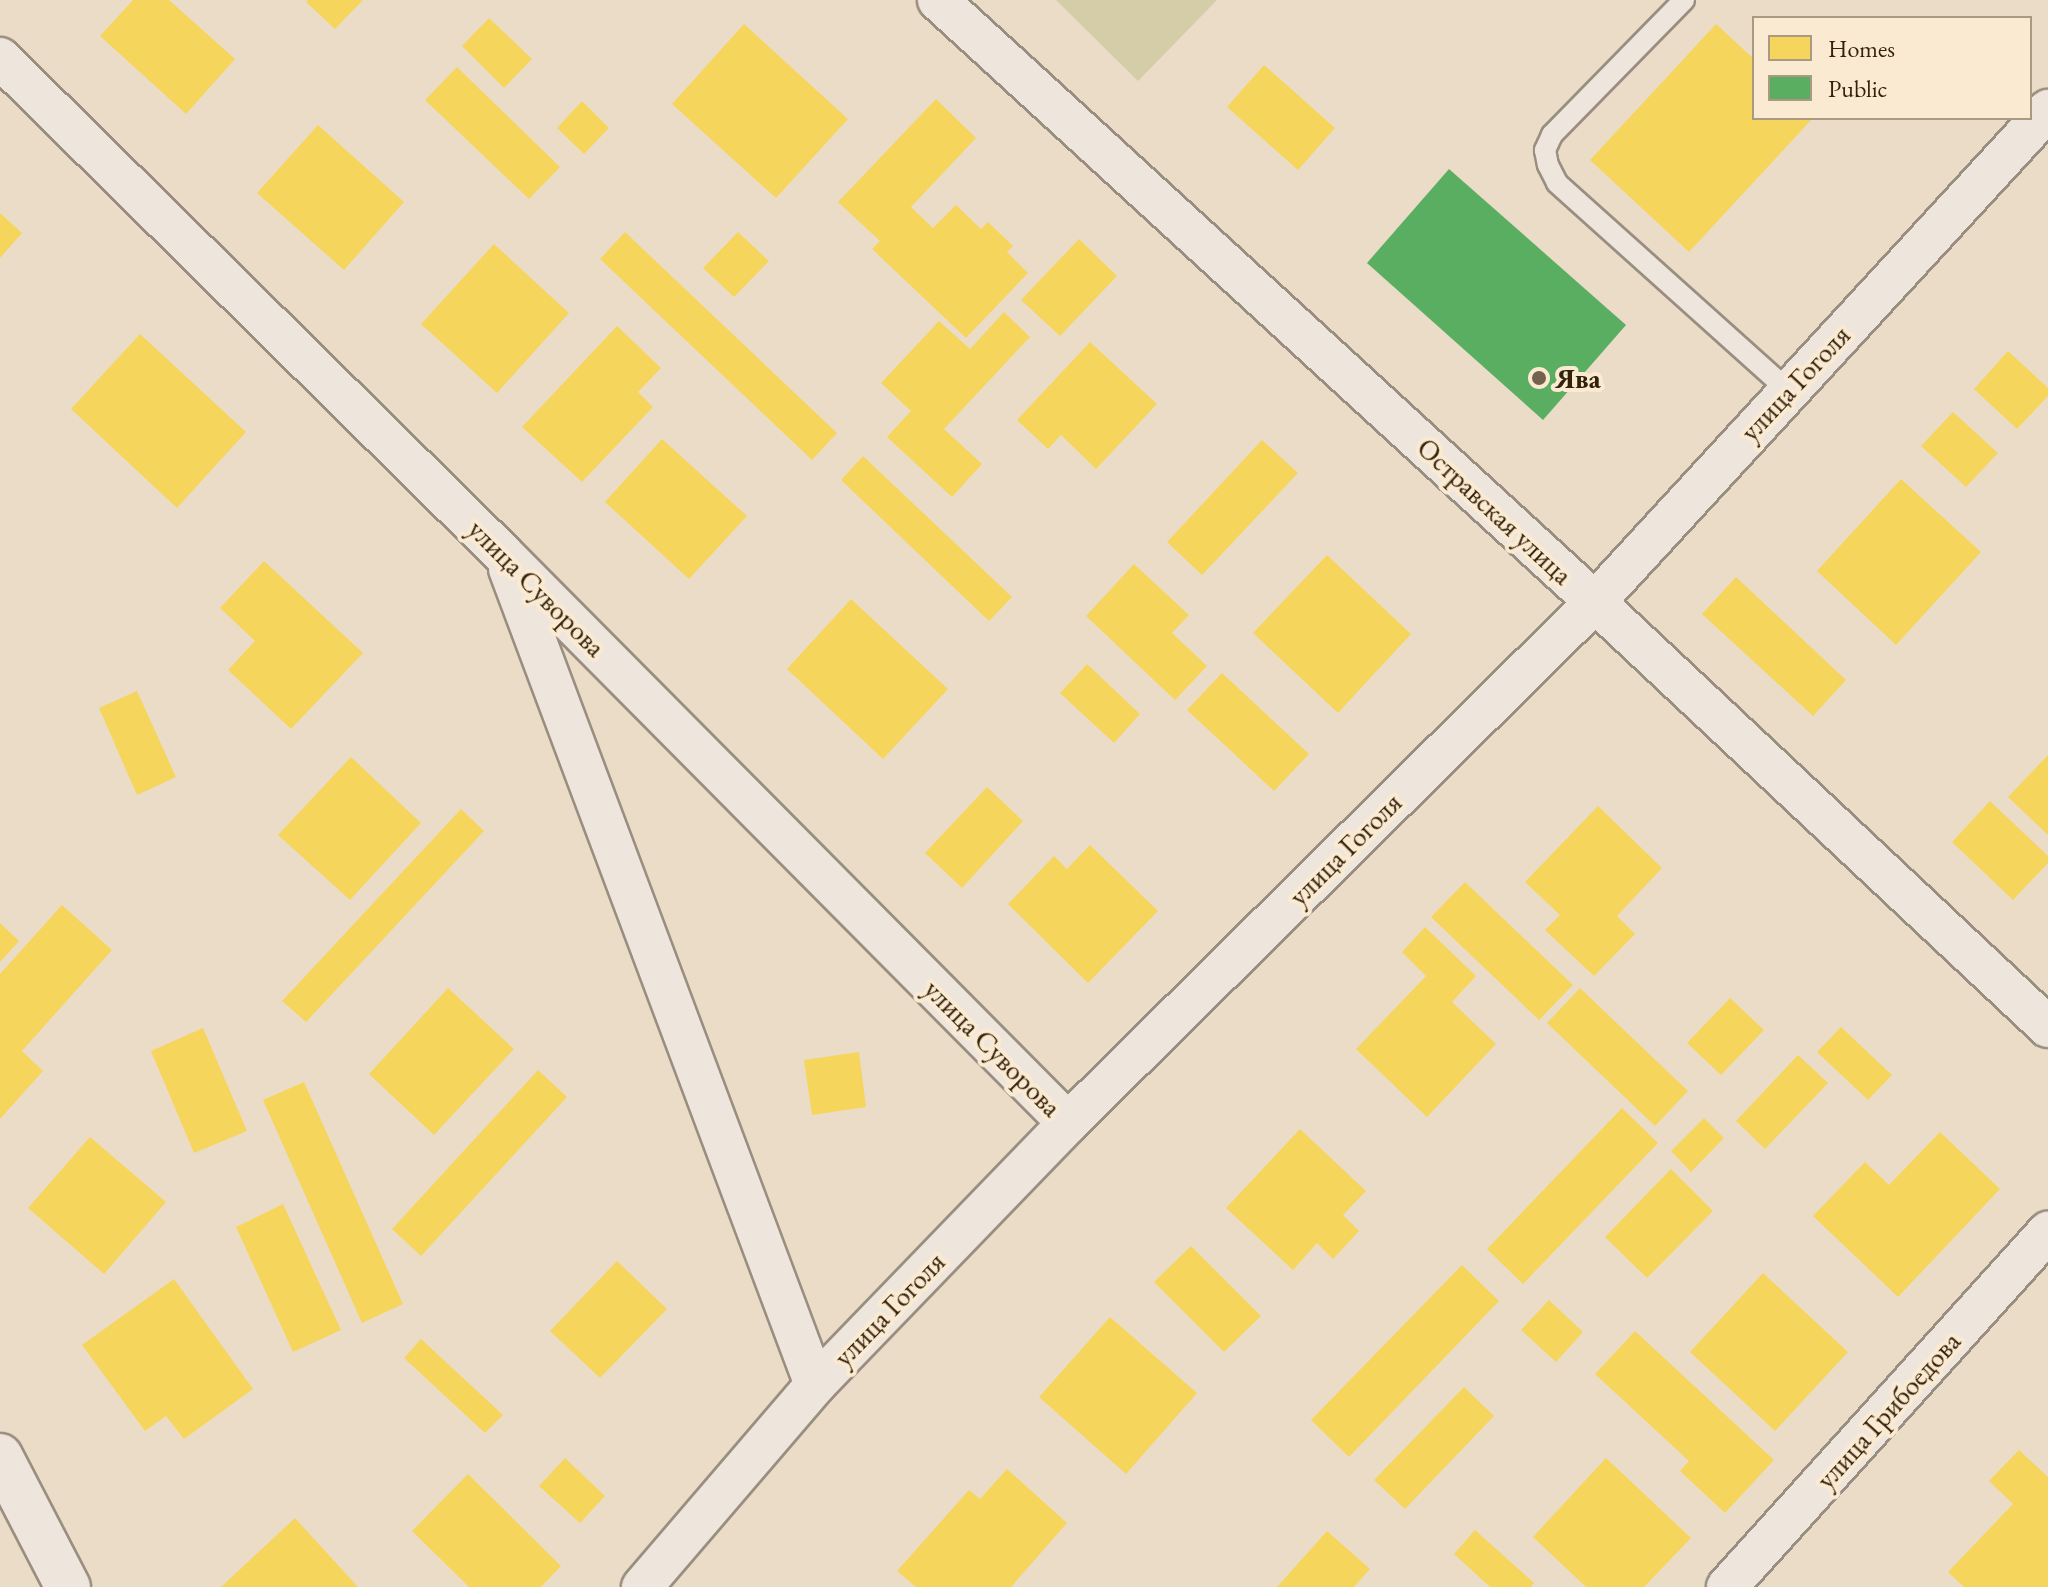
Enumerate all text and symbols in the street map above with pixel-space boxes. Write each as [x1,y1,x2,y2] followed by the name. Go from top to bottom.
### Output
[1752,16,2032,120] legend
[1828,33,1895,64] text: Homes
[1828,73,1887,104] text: Public
[1733,318,1857,448] street label: улица Гоголя
[1555,361,1601,395] place label: Ява
[1530,369,1548,387] marker: Ява
[1410,431,1580,591] street label: Остравская улица
[461,512,613,664] street label: улица Суворова
[1282,786,1408,912] street label: улица Гоголя
[917,972,1069,1124] street label: улица Суворова
[826,1245,952,1373] street label: улица Гоголя
[1809,1325,1967,1495] street label: улица Грибоедова

